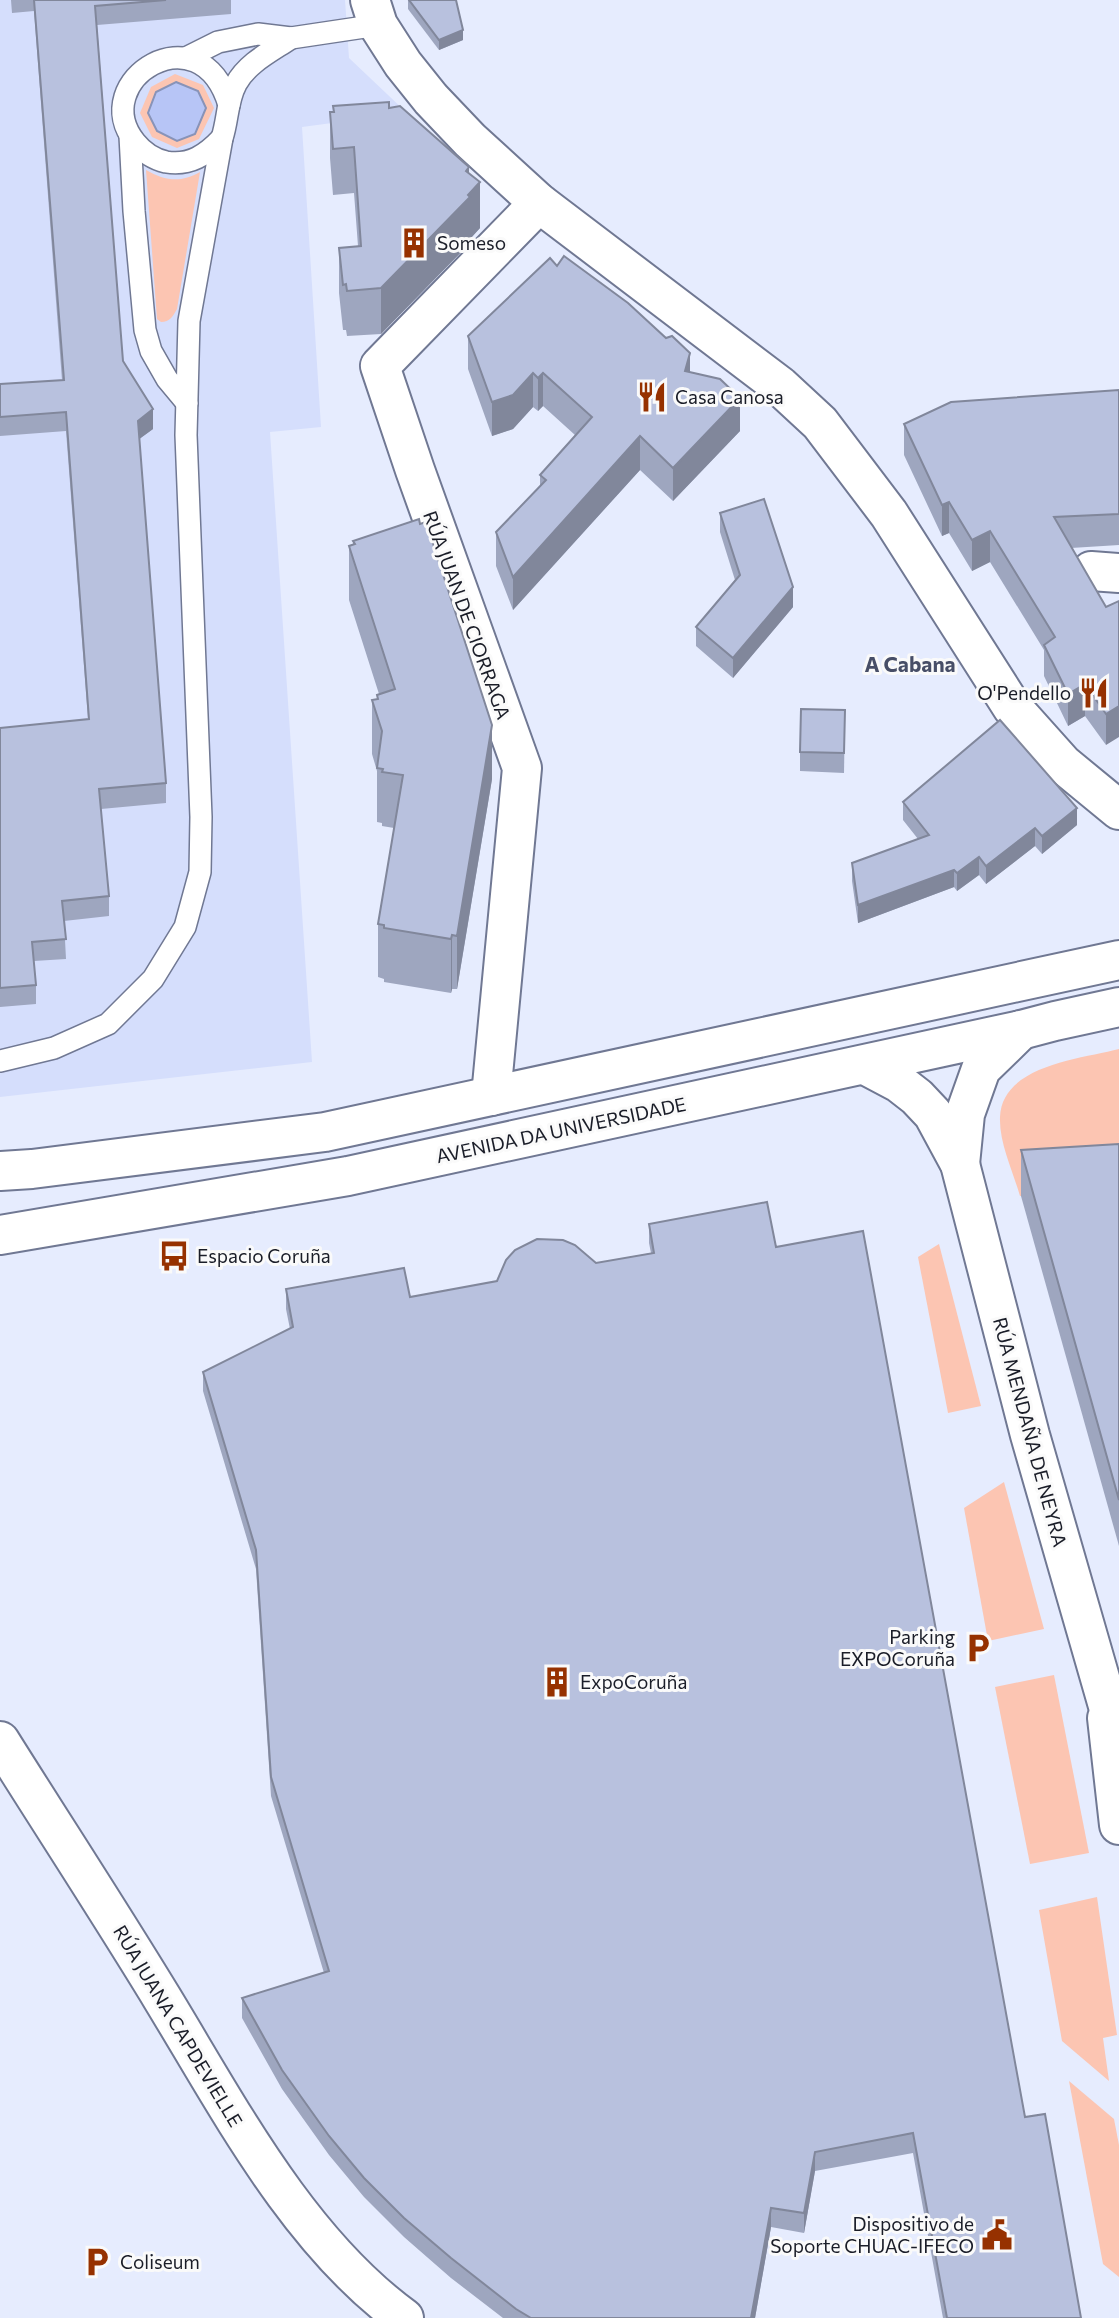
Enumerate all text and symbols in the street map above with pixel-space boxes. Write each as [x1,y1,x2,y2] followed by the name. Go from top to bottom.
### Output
[397,226,431,260] building icon: Someso
[437,231,506,254] place label: Someso
[635,380,669,414] restaurant icon: Casa Canosa
[675,385,784,408] place label: Casa Canosa
[419,507,517,722] street label: RÚA JUAN DE CIORRAGA
[864,651,956,676] district label: A Cabana
[1077,676,1111,710] restaurant icon: O'Pendello
[977,681,1071,704] place label: O'Pendello
[434,1092,688,1167] street label: AVENIDA DA UNIVERSIDADE
[157,1239,191,1273] bus stop icon: Espacio Coruña
[197,1244,331,1267] place label: Espacio Coruña
[989,1314,1073,1549] street label: RÚA MENDAÑA DE NEYRA
[840,1625,955,1670] place label: Parking EXPOCoruña
[961,1631,995,1665] parking icon: Parking EXPOCoruña
[540,1665,574,1699] building icon: ExpoCoruña
[580,1670,687,1693] place label: ExpoCoruña
[109,1920,249,2131] street label: RÚA JUANA CAPDEVIELLE
[770,2212,974,2257] place label: Dispositivo de Soporte CHUAC-IFECO
[980,2218,1014,2252] public building icon: Dispositivo de Soporte CHUAC-IFECO
[80,2245,114,2279] parking icon: Coliseum
[120,2250,200,2273] place label: Coliseum

